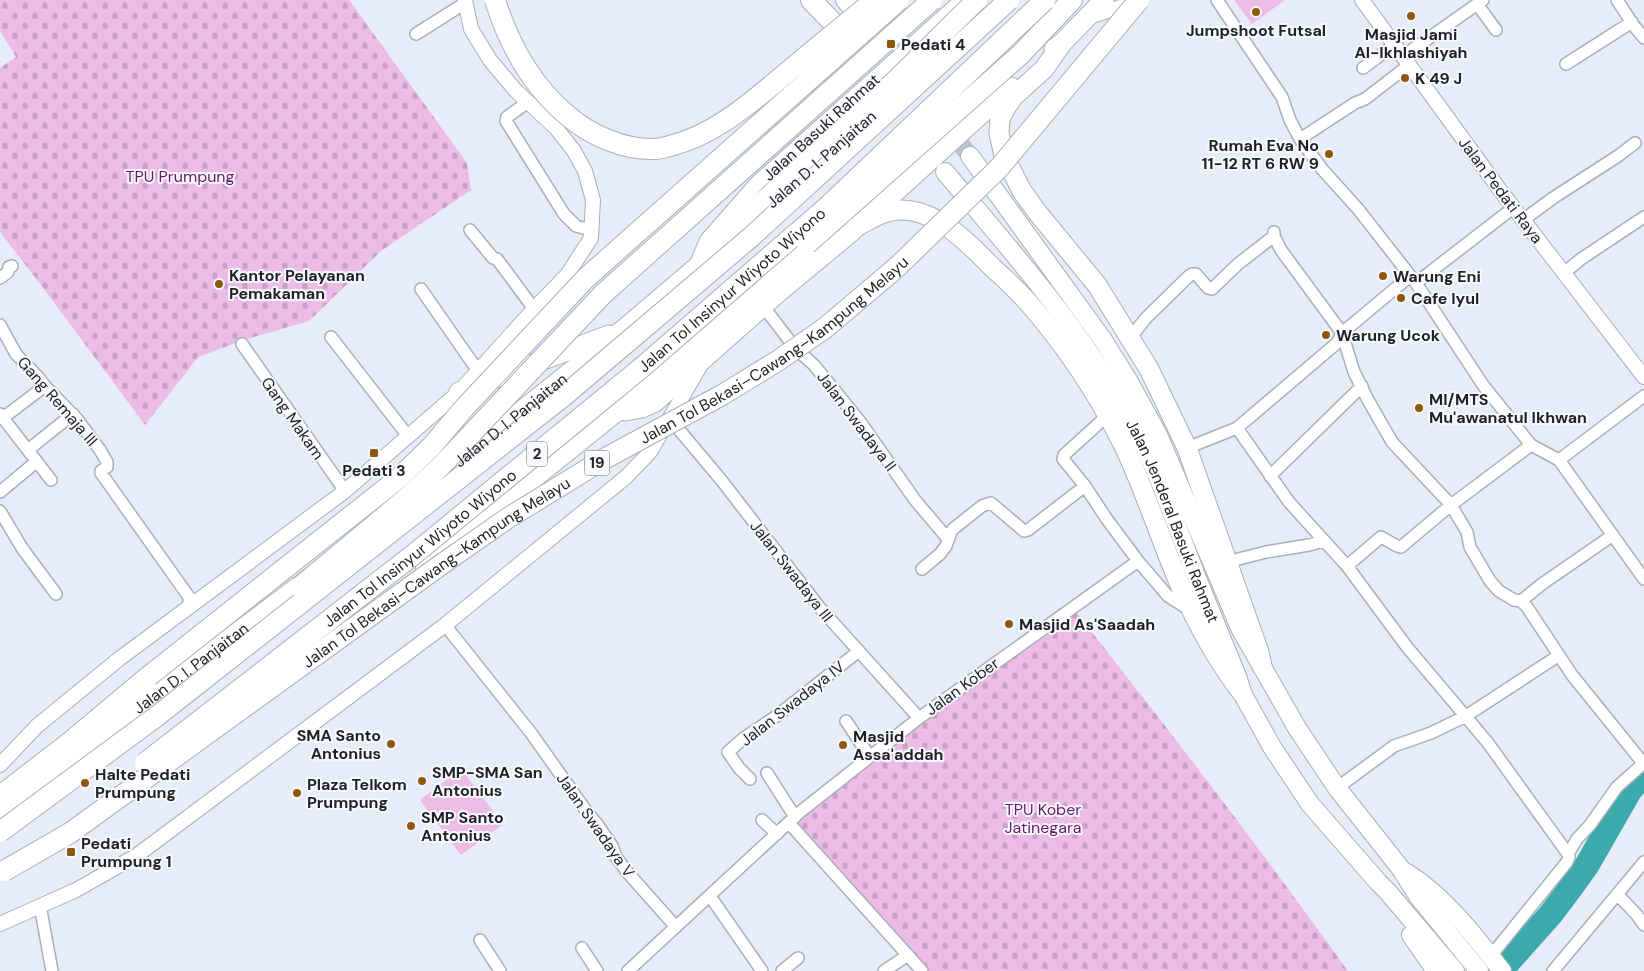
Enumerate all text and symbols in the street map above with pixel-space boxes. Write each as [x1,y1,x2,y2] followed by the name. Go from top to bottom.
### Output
[1250,6,1262,18] marker: Jumpshoot Futsal
[1405,10,1417,22] marker: Masjid Jami Al-Ikhlashiyah
[1186,20,1326,41] place label: Jumpshoot Futsal
[1354,24,1468,63] place label: Masjid Jami Al-Ikhlashiyah
[901,34,965,55] place label: Pedati 4
[885,38,897,50] marker: Pedati 4
[1415,68,1462,89] place label: K 49 J
[758,69,884,185] street label: Jalan Basuki Rahmat
[1399,72,1411,84] marker: K 49 J
[762,106,881,213] street label: Jalan D. I. Panjaitan
[1454,133,1548,248] street label: Jalan Pedati Raya
[1202,135,1319,174] place label: Rumah Eva No 11-12 RT 6 RW 9
[1323,148,1335,160] marker: Rumah Eva No 11-12 RT 6 RW 9
[126,166,235,187] park label: TPU Prumpung
[634,203,830,377] street label: Jalan Tol Insinyur Wiyoto Wiyono
[636,252,913,449] street label: Jalan Tol Bekasi–Cawang–Kampung Melayu
[229,265,365,304] place label: Kantor Pelayanan Pemakaman
[1393,266,1481,287] place label: Warung Eni
[1377,270,1389,282] marker: Warung Eni
[213,278,225,290] marker: Kantor Pelayanan Pemakaman
[1411,288,1479,309] place label: Cafe Iyul
[1395,292,1407,304] marker: Cafe Iyul
[1336,325,1441,346] place label: Warung Ucok
[1320,329,1332,341] marker: Warung Ucok
[13,352,102,451] street label: Gang Remaja III
[812,367,901,475] street label: Jalan Swadaya II
[450,369,572,472] street label: Jalan D. I. Panjaitan
[256,373,329,464] street label: Gang Makam
[1429,389,1587,428] place label: MI/MTS Mu'awanatul Ikhwan
[1413,402,1425,414] marker: MI/MTS Mu'awanatul Ikhwan
[1121,416,1224,626] street label: Jalan Jenderal Basuki Rahmat
[527,442,547,466] road number: 2
[368,447,380,459] marker: Pedati 3
[584,450,610,476] road number: 19
[342,460,406,481] place label: Pedati 3
[319,465,521,632] street label: Jalan Tol Insinyur Wiyoto Wiyono
[298,472,574,672] street label: Jalan Tol Bekasi–Cawang–Kampung Melayu
[745,516,838,626] street label: Jalan Swadaya III
[1019,614,1155,635] place label: Masjid As'Saadah
[129,618,253,719] street label: Jalan D. I. Panjaitan
[1003,618,1015,630] marker: Masjid As'Saadah
[921,653,1003,720] street label: Jalan Kober
[736,656,849,751] street label: Jalan Swadaya IV
[297,725,381,764] place label: SMA Santo Antonius
[853,726,944,765] place label: Masjid Assa'addah
[385,738,397,750] marker: SMA Santo Antonius
[837,739,849,751] marker: Masjid Assa'addah
[432,762,543,801] place label: SMP-SMA San Antonius
[95,764,190,803] place label: Halte Pedati Prumpung
[552,769,640,882] street label: Jalan Swadaya V
[307,774,407,813] place label: Plaza Telkom Prumpung
[416,775,428,787] marker: SMP-SMA San Antonius
[79,777,91,789] marker: Halte Pedati Prumpung
[291,787,303,799] marker: Plaza Telkom Prumpung
[1004,799,1082,838] park label: TPU Kober Jatinegara
[421,807,504,846] place label: SMP Santo Antonius
[405,820,417,832] marker: SMP Santo Antonius
[81,833,172,872] place label: Pedati Prumpung 1
[65,846,77,858] marker: Pedati Prumpung 1

